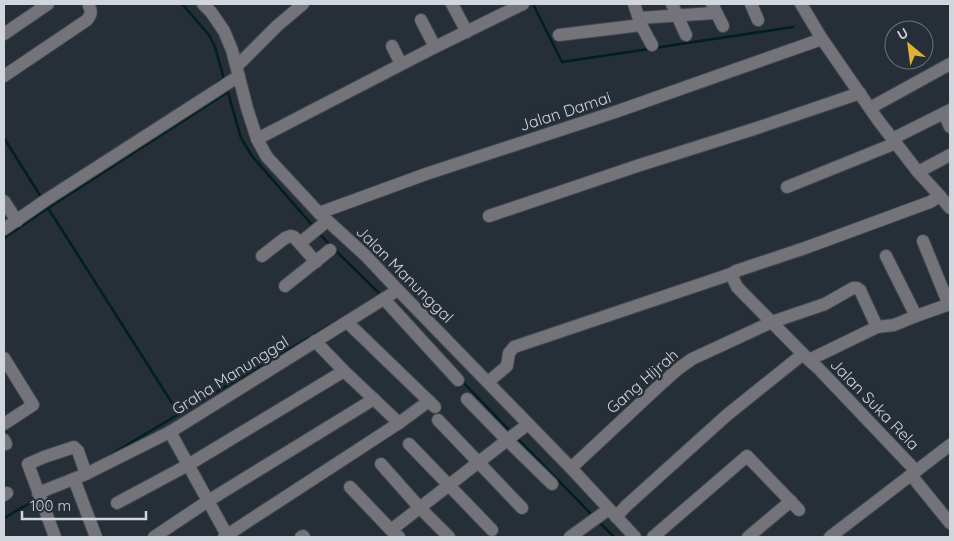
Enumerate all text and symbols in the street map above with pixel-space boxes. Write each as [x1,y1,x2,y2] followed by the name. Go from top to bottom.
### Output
[884,20,934,70] north arrow
[894,23,911,44] text: U
[517,87,613,135] street label: Jalan Damai
[352,221,458,327] street label: Jalan Manunggal
[168,331,292,419] street label: Graha Manunggal
[602,344,682,418] street label: Gang Hijrah
[826,354,924,454] street label: Jalan Suka Rela
[22,488,146,520] scale bar
[30,496,71,515] text: 100 m

